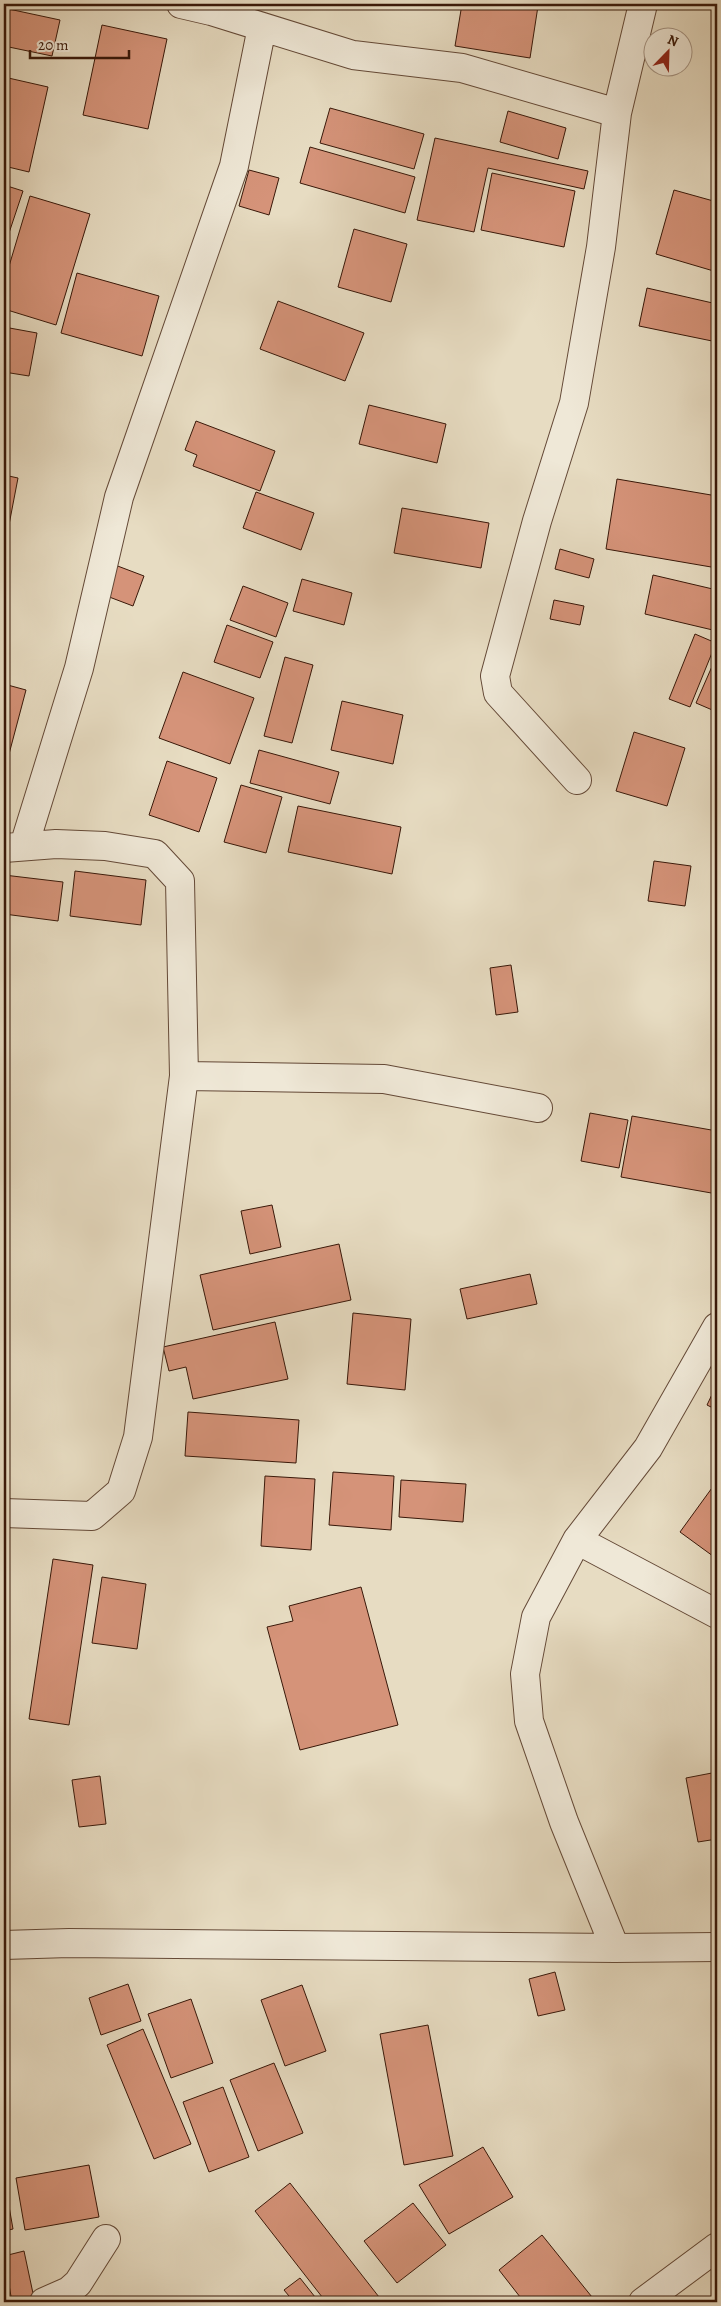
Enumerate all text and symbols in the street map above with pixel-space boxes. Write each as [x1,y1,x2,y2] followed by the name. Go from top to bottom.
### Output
[30,28,129,60] scale bar
[644,28,694,78] north arrow
[664,30,681,51] text: N
[38,35,69,55] text: 20 m

